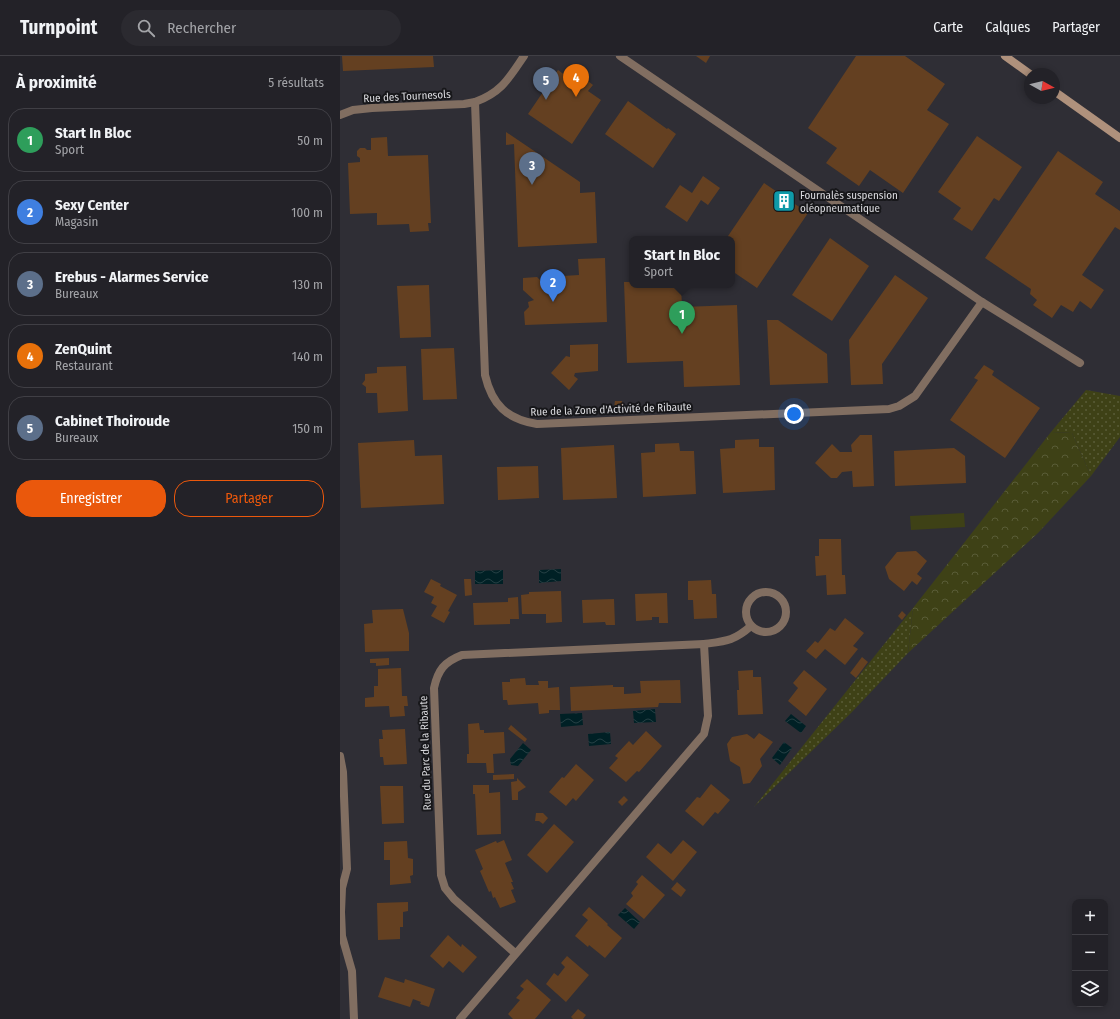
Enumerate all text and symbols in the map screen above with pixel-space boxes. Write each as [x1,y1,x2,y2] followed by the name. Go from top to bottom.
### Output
[121,10,401,46] search box
[20,16,97,39] text: Turnpoint
[135,17,157,39] icon: search
[167,19,236,37] text: Rechercher
[933,19,963,36] text: Carte
[985,19,1030,36] text: Calques
[1052,19,1100,36] text: Partager
[563,64,589,97] pin: 4
[533,67,559,100] pin: 5
[1024,68,1060,104] north arrow
[16,72,97,93] text: À proximité
[268,75,324,90] text: 5 résultats
[363,88,451,105] street label: Rue des Tournesols
[55,124,131,142] text: Start In Bloc
[27,133,33,148] text: 1
[297,133,323,148] text: 50 m
[55,142,84,157] text: Sport
[519,152,545,185] pin: 3
[771,188,797,214] building icon: Fournalès suspension oléopneumatique
[800,189,898,215] place label: Fournalès suspension oléopneumatique
[55,196,129,214] text: Sexy Center
[27,205,33,220] text: 2
[291,205,323,220] text: 100 m
[55,214,98,229] text: Magasin
[629,236,735,288] popup
[644,246,720,264] text: Start In Bloc
[644,264,673,279] text: Sport
[55,268,209,286] text: Erebus - Alarmes Service
[540,269,566,302] pin: 2
[27,277,33,292] text: 3
[292,277,323,292] text: 130 m
[55,286,98,301] text: Bureaux
[669,301,695,334] pin: 1
[55,340,112,358] text: ZenQuint
[27,349,33,364] text: 4
[292,349,323,364] text: 140 m
[55,358,113,373] text: Restaurant
[530,400,692,419] street label: Rue de la Zone d'Activité de Ribaute
[784,404,804,424] your location
[55,412,170,430] text: Cabinet Thoiroude
[27,421,33,436] text: 5
[292,421,323,436] text: 150 m
[55,430,98,445] text: Bureaux
[16,480,166,517] button: Enregistrer
[174,480,324,517] button: Partager
[417,695,434,811] street label: Rue du Parc de la Ribaute
[1072,899,1108,1007] map controls
[1072,899,1108,935] button: +
[1072,935,1108,971] button: −
[1072,971,1108,1007] button: layers

